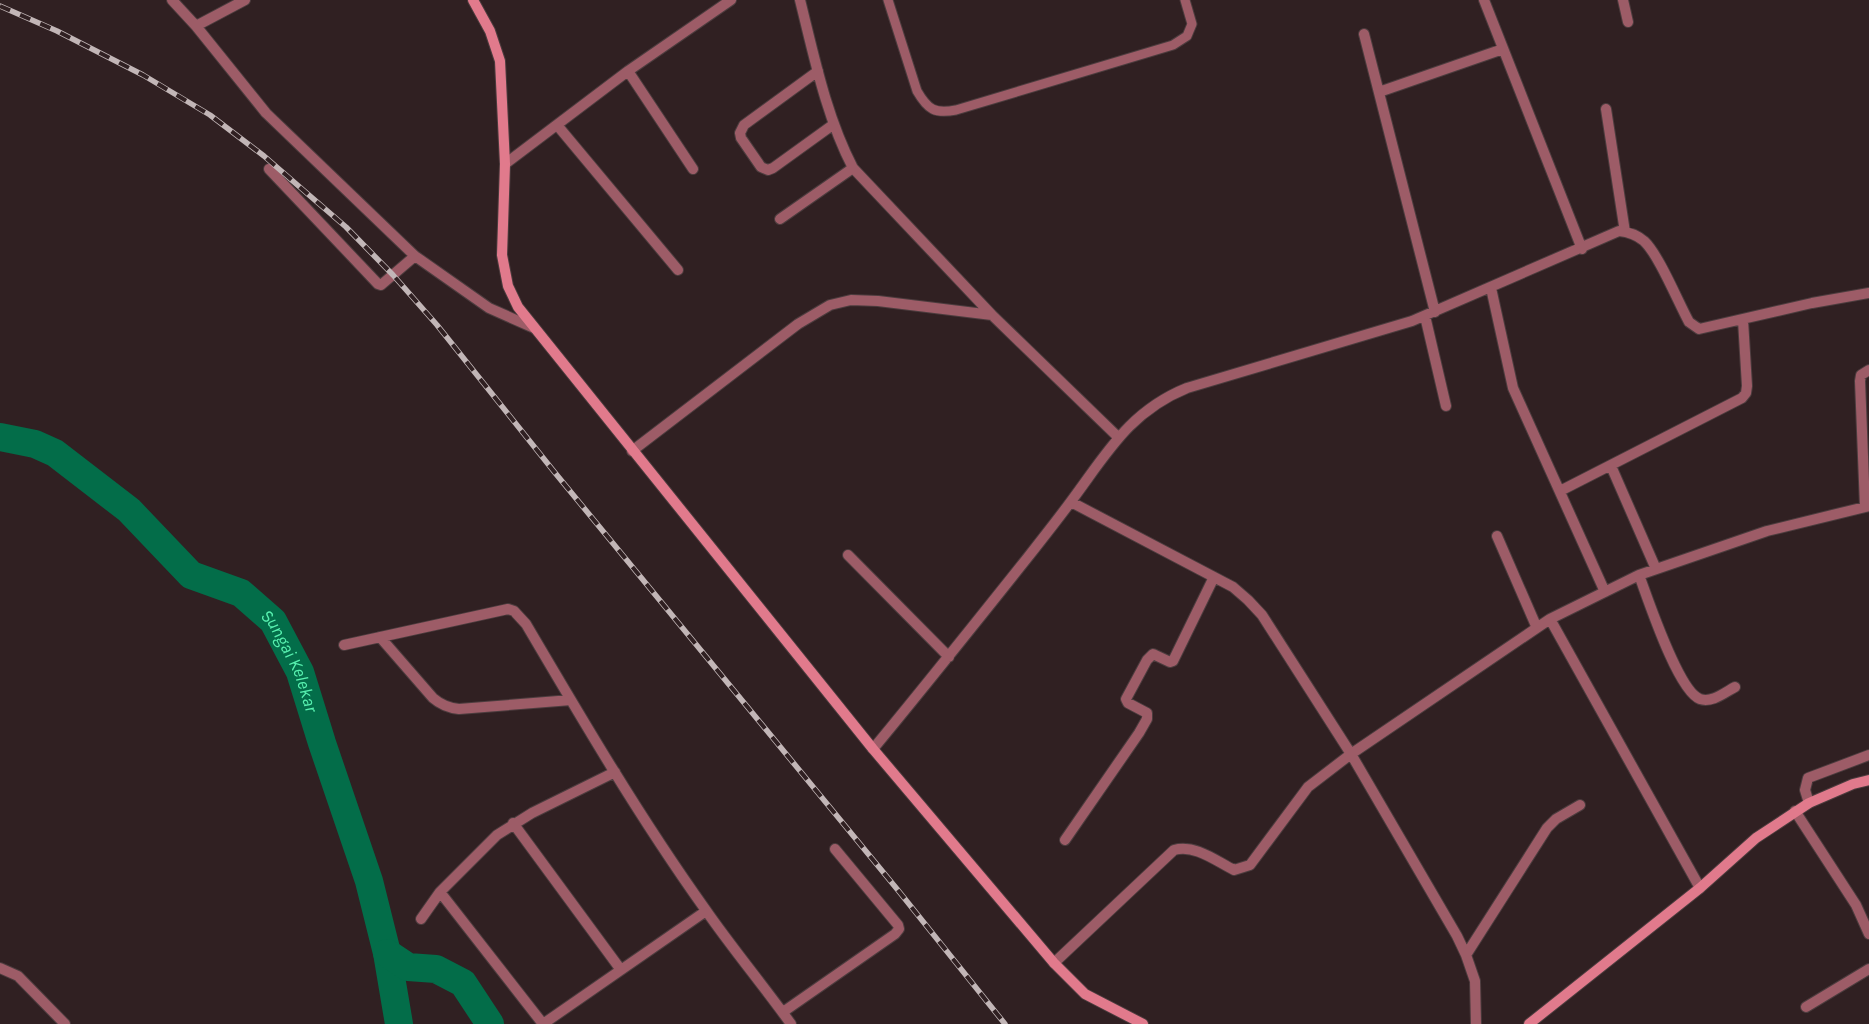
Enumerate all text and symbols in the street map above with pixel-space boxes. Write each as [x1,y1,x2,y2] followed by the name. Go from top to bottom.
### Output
[256,605,323,716] water label: Sungai Kelekar

